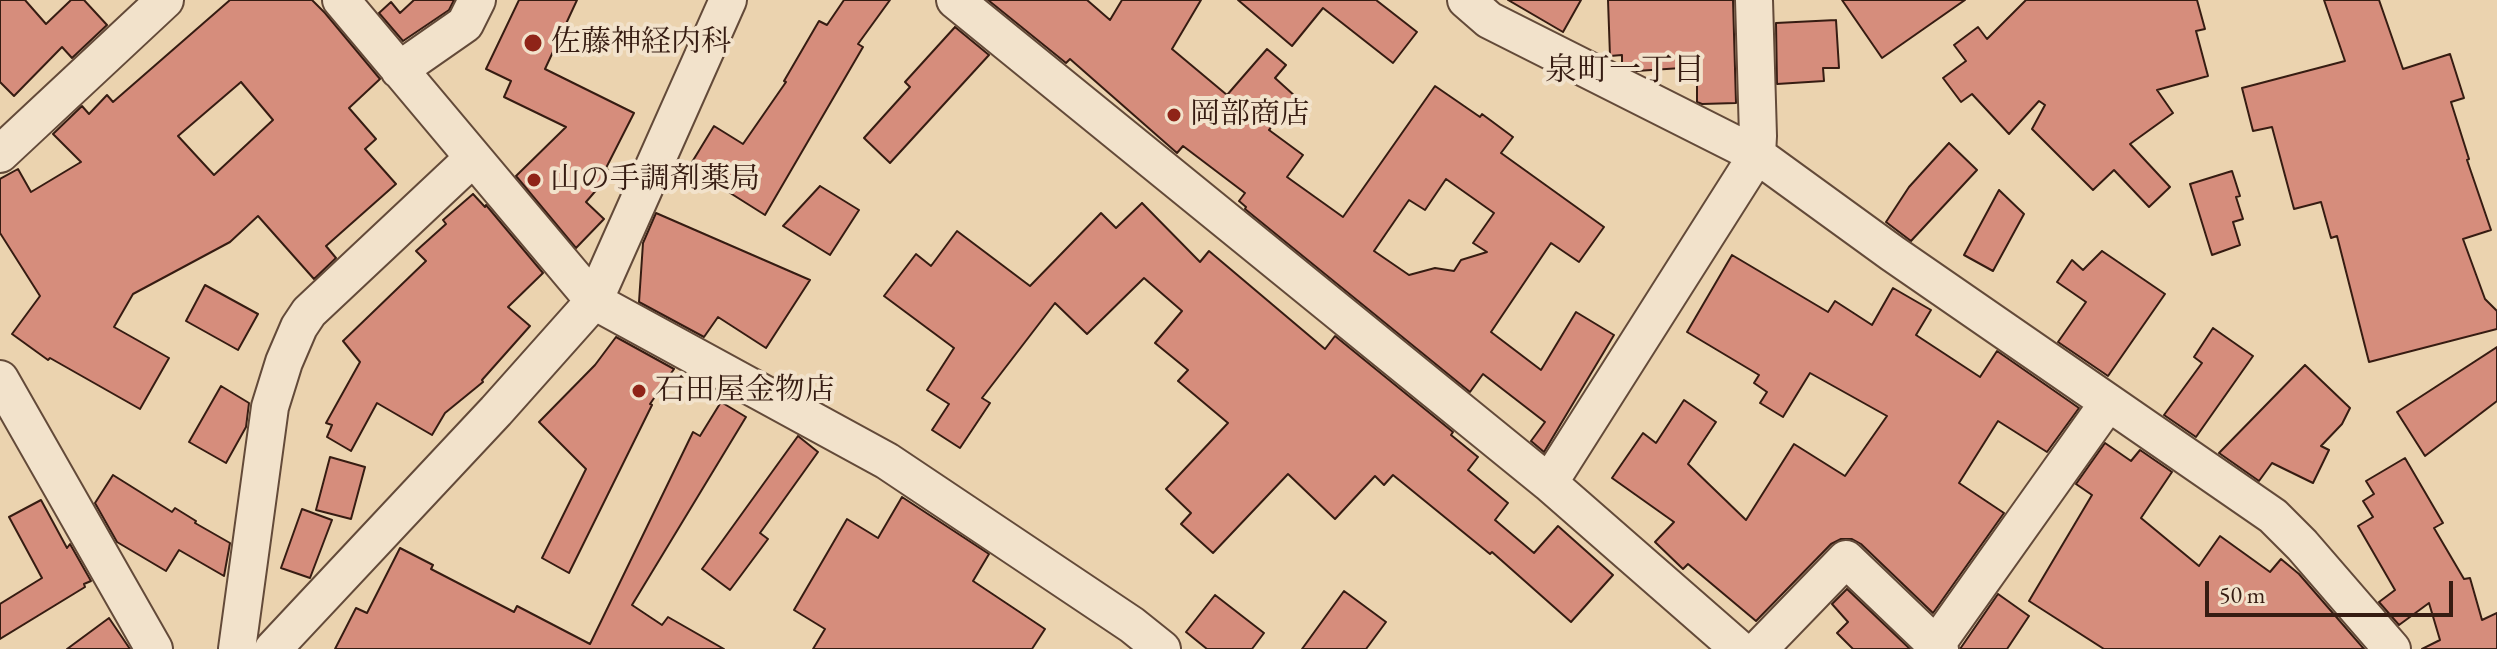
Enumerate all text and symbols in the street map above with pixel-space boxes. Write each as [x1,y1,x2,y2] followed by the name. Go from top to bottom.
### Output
[551,25,731,61] place label: 佐藤神経内科
[522,32,544,54] marker: 佐藤神経内科
[1545,52,1705,90] district label: 泉町一丁目
[1190,97,1310,133] place label: 岡部商店
[1165,106,1183,124] marker: 岡部商店
[550,162,760,198] place label: 山の手調剤薬局
[525,171,543,189] marker: 山の手調剤薬局
[655,373,835,409] place label: 石田屋金物店
[630,382,648,400] marker: 石田屋金物店
[2209,565,2457,615] scale bar
[2219,579,2266,610] text: 50 m

